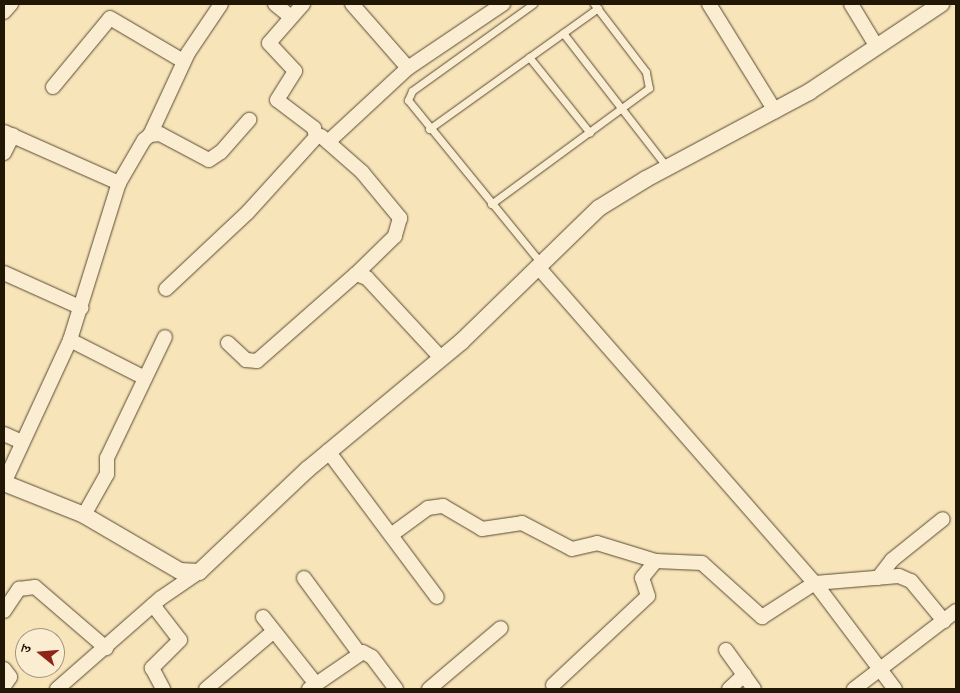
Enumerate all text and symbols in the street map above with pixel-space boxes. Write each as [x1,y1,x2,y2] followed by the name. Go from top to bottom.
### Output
[15,628,65,678] north arrow
[19,643,34,654] text: उ

